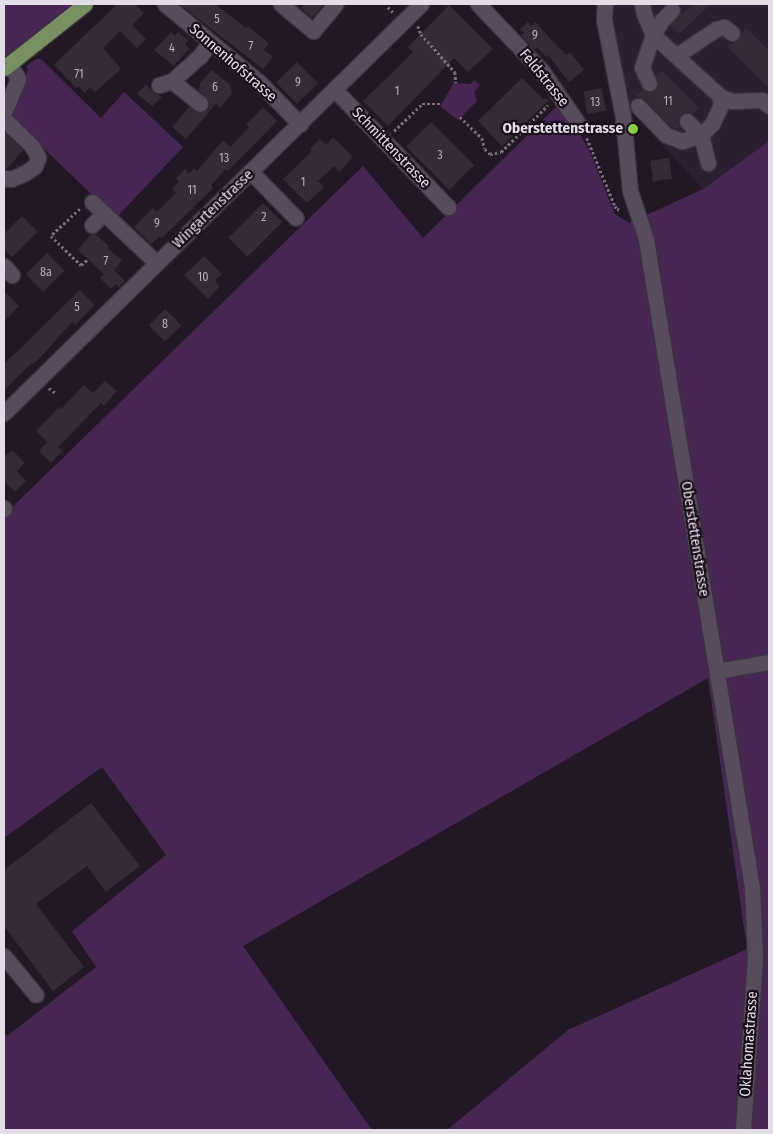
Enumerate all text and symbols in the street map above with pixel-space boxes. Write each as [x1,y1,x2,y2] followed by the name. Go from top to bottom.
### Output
[214,13,220,27] house number: 5
[186,20,280,106] street label: Sonnenhofstrasse
[532,29,538,43] house number: 9
[249,40,253,54] house number: 7
[169,42,175,56] house number: 4
[515,46,573,110] street label: Feldstrasse
[74,68,84,82] house number: 71
[295,76,301,90] house number: 9
[212,81,218,95] house number: 6
[395,85,399,99] house number: 1
[663,95,673,109] house number: 11
[590,96,600,110] house number: 13
[348,104,434,192] street label: Schmittenstrasse
[503,120,623,138] place label: Oberstettenstrasse
[627,123,639,135] marker: Oberstettenstrasse
[437,149,443,163] house number: 3
[219,152,229,166] house number: 13
[169,166,257,252] street label: Wingartenstrasse
[301,176,305,190] house number: 1
[187,184,197,198] house number: 11
[261,211,267,225] house number: 2
[154,217,160,231] house number: 9
[104,255,108,269] house number: 7
[40,266,52,280] house number: 8a
[198,271,208,285] house number: 10
[74,301,80,315] house number: 5
[162,318,168,332] house number: 8
[677,480,713,598] street label: Oberstettenstrasse
[736,991,762,1097] street label: Oklahomastrasse

